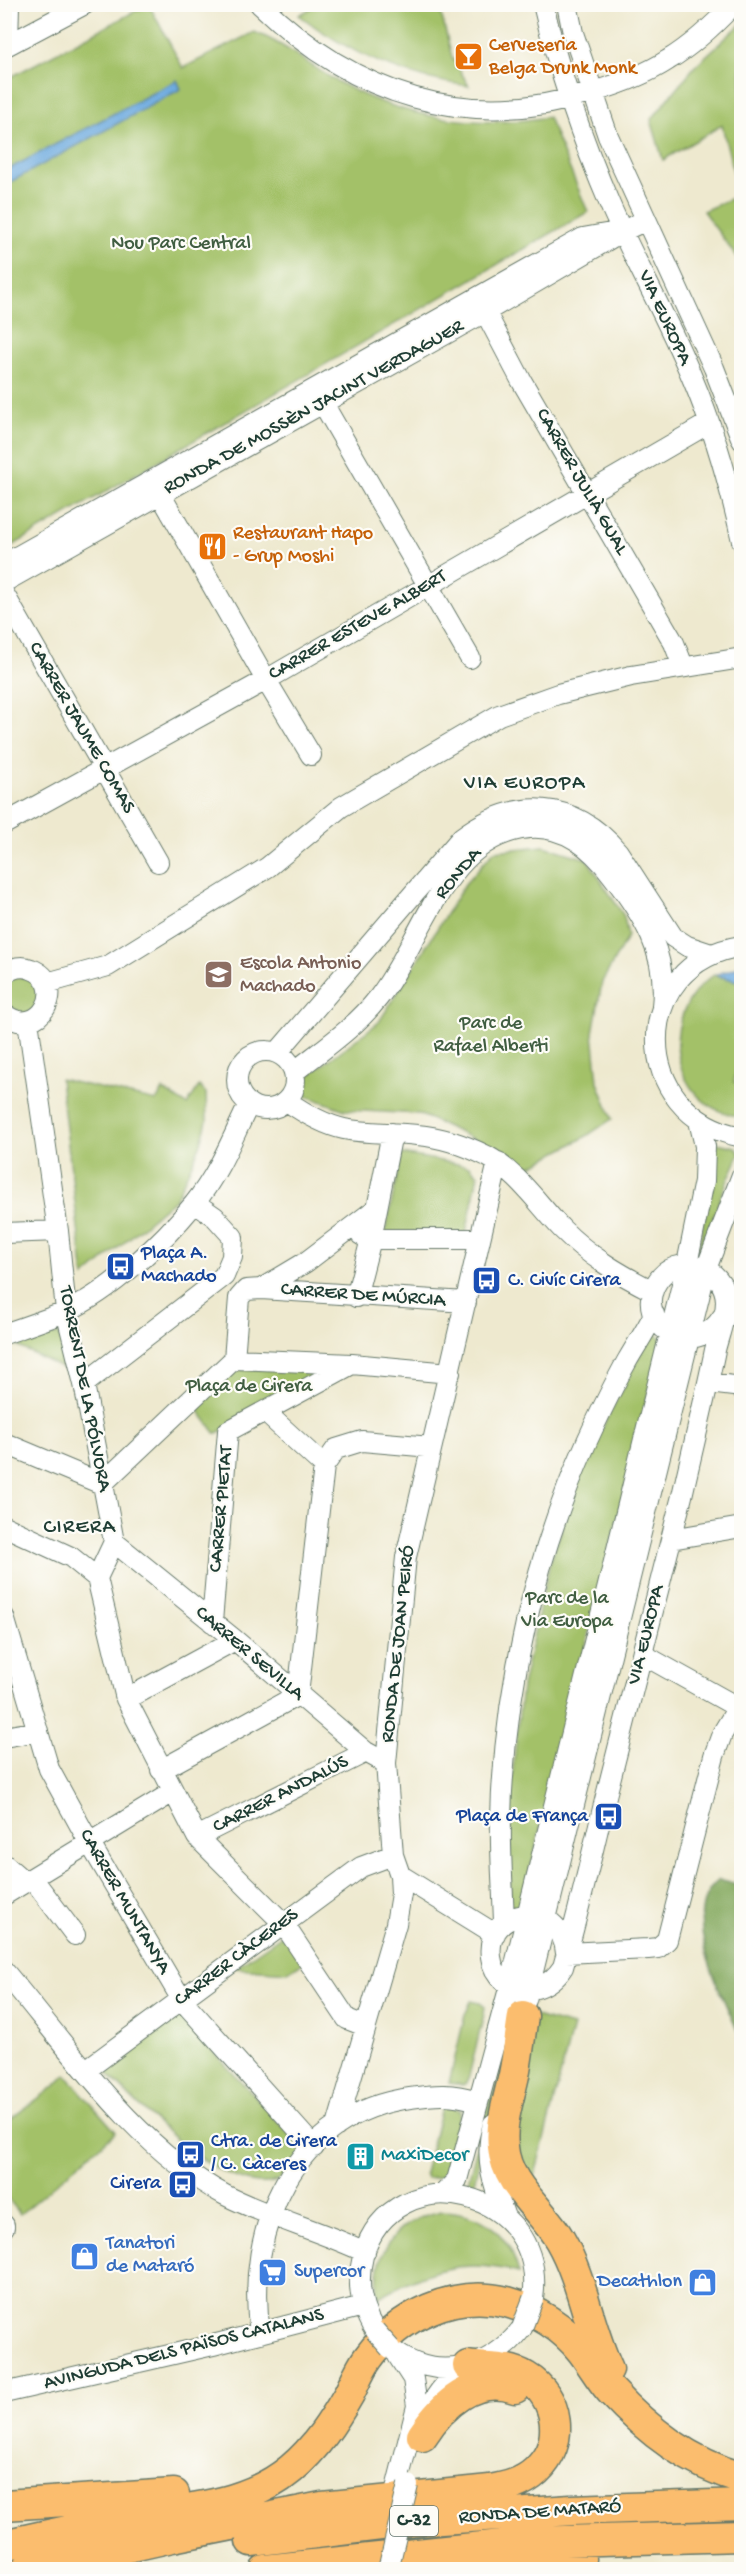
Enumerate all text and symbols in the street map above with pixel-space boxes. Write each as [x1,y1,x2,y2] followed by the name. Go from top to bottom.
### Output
[488,35,639,81] place label: Cerveseria Belga Drunk Monk
[452,41,484,73] bar icon: Cerveseria Belga Drunk Monk
[111,233,251,256] park label: Nou Parc Central
[632,266,696,370] street label: VIA EUROPA
[159,314,469,500] street label: RONDA DE MOSSÈN JACINT VERDAGUER
[530,404,634,560] street label: CARRER JULIÀ GUAL
[233,523,373,569] place label: Restaurant Hapo - Grup Moshi
[196,530,228,562] restaurant icon: Restaurant Hapo - Grup Moshi
[265,565,452,686] street label: CARRER ESTEVE ALBERT
[23,638,140,818] street label: CARRER JAUME COMAS
[463,772,586,797] district label: VIA EUROPA
[431,843,488,905] street label: RONDA
[240,953,361,999] place label: Escola Antonio Machado
[203,959,235,991] school or university icon: Escola Antonio Machado
[434,1013,548,1059] park label: Parc de Rafael Alberti
[140,1243,217,1289] place label: Plaça A. Machado
[104,1250,136,1282] bus stop icon: Plaça A. Machado
[471,1265,503,1297] bus stop icon: C. Civíc Cirera
[508,1270,621,1293] place label: C. Civíc Cirera
[280,1278,447,1313] street label: CARRER DE MÚRCIA
[53,1283,115,1495] street label: TORRENT DE LA PÓLVORA
[185,1376,313,1399] park label: Plaça de Cirera
[205,1444,239,1573] street label: CARRER PIETAT
[44,1516,117,1541] district label: CIRERA
[377,1544,421,1744] street label: RONDA DE JOAN PEIRÓ
[623,1582,671,1688] street label: VIA EUROPA
[520,1588,614,1634] park label: Parc de la Via Europa
[190,1602,309,1707] street label: CARRER SEVILLA
[209,1750,353,1839] street label: CARRER ANDALÚS
[593,1801,625,1833] bus stop icon: Plaça de França
[455,1806,589,1829] place label: Plaça de França
[73,1826,175,1980] street label: CARRER MUNTANYA
[169,1902,304,2012] street label: CARRER CÀCERES
[211,2131,338,2177] place label: Ctra. de Cirera / C. Càceres
[174,2138,206,2170] bus stop icon: Ctra. de Cirera / C. Càceres
[344,2140,376,2172] building icon: MaxiDecor
[381,2145,470,2168] place label: MaxiDecor
[166,2168,198,2200] bus stop icon: Cirera
[110,2173,162,2196] place label: Cirera
[105,2233,195,2279] place label: Tanatori de Mataró
[69,2240,101,2272] shop icon: Tanatori de Mataró
[257,2256,289,2288] supermarket icon: Supercor
[294,2261,366,2284] place label: Supercor
[687,2266,719,2298] shop icon: Decathlon
[596,2271,682,2294] place label: Decathlon
[42,2304,327,2396] street label: AVINGUDA DELS PAÏSOS CATALANS
[458,2496,622,2530] street label: RONDA DE MATARÓ
[390,2506,438,2536] road number: C-32

